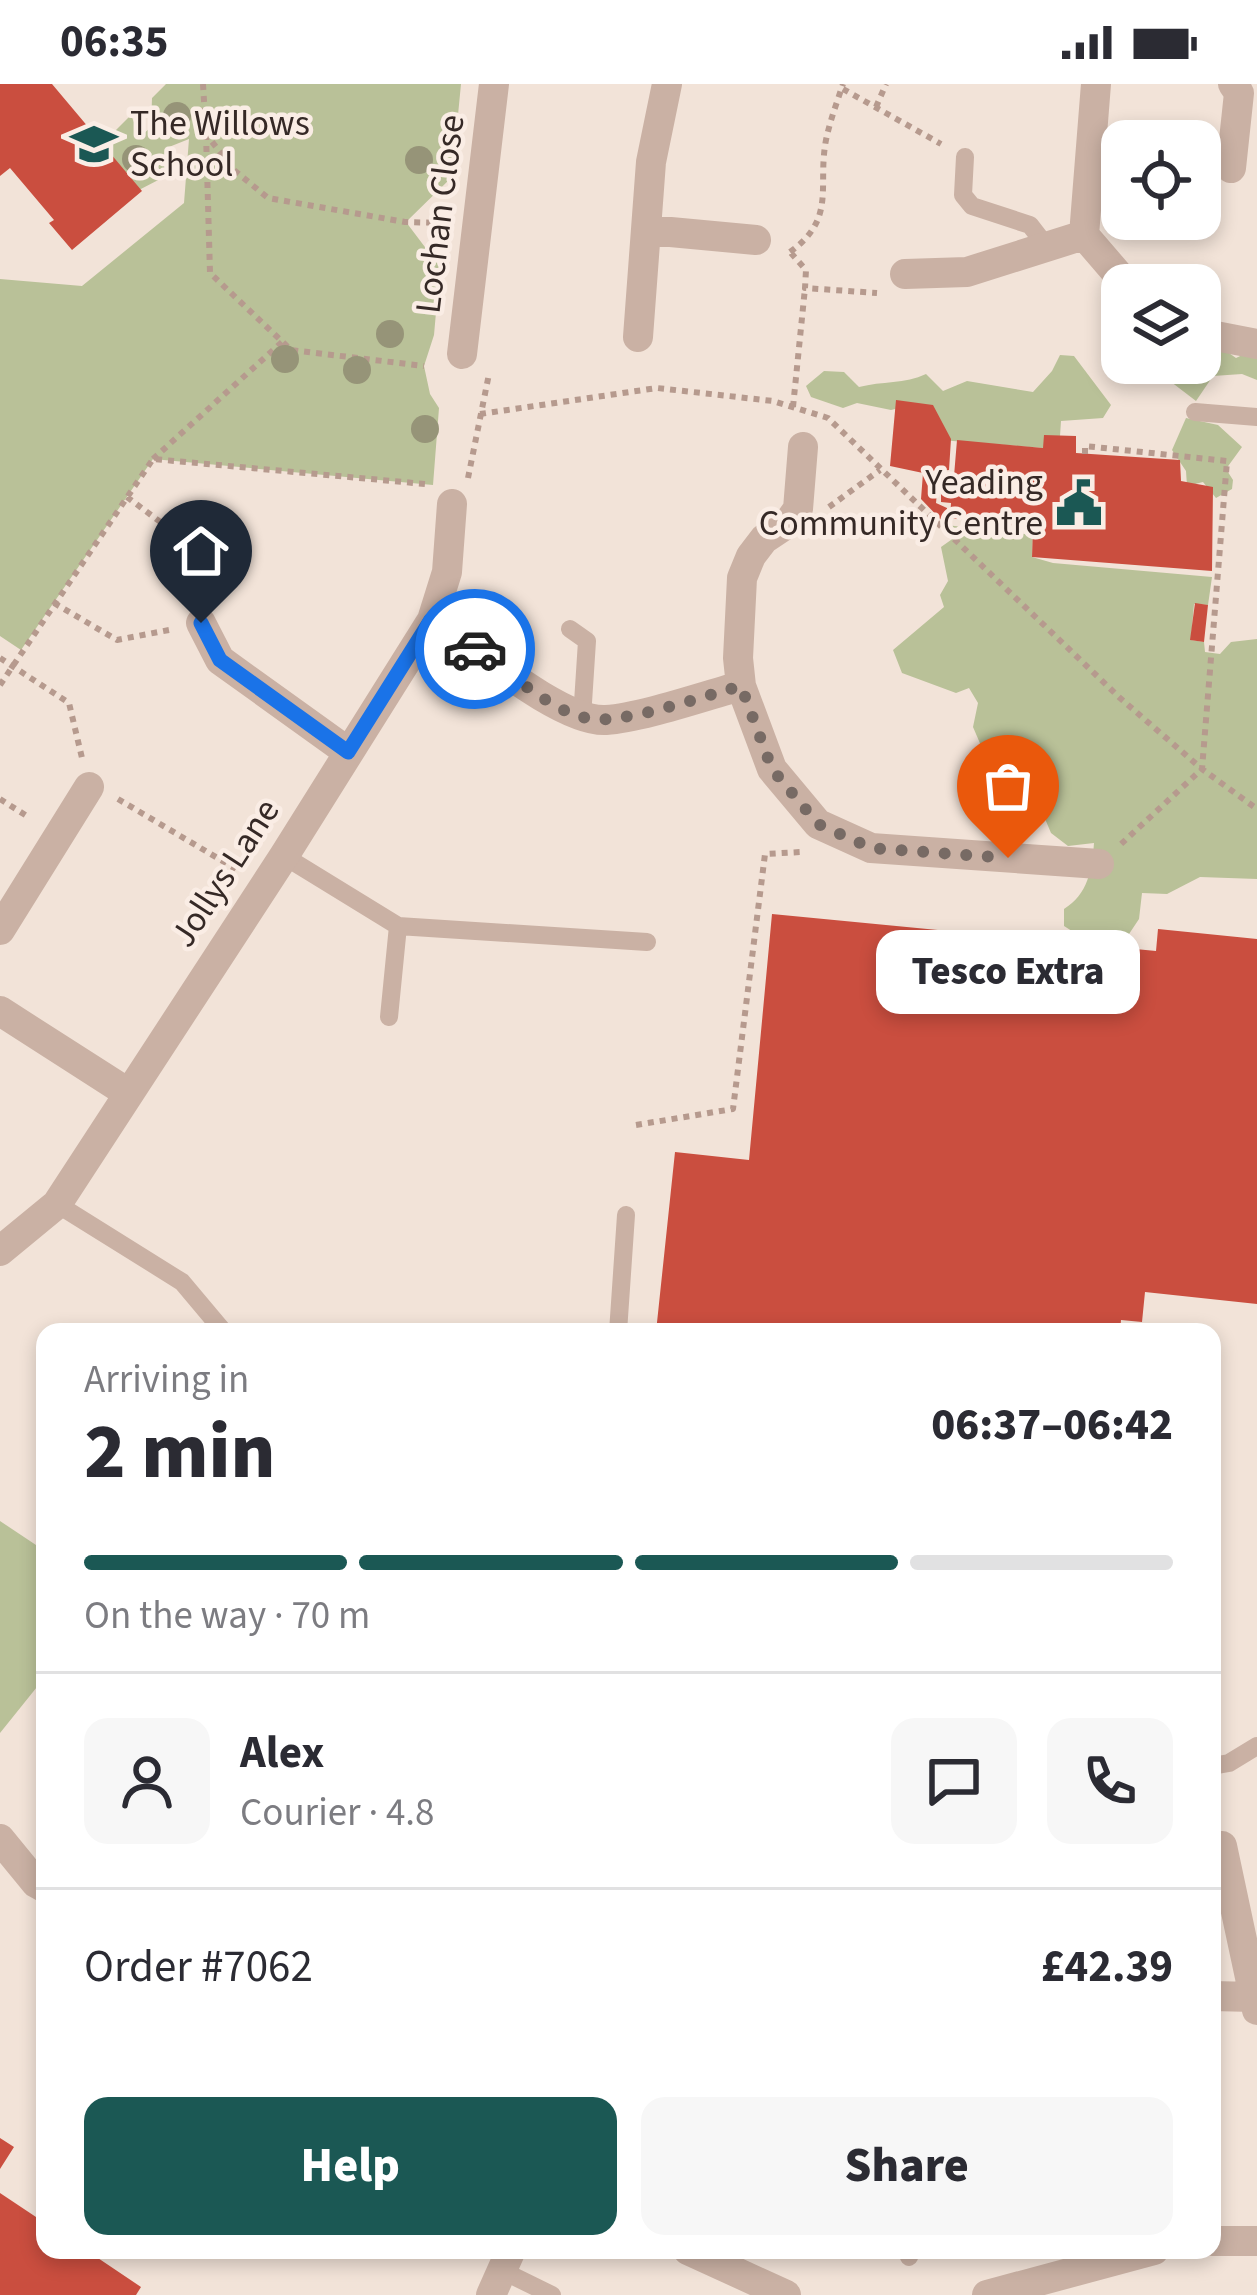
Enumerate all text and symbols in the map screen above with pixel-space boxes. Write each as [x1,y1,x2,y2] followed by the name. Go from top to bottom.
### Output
[60,10,169,74] text: 06:35
[130,98,310,190] place label: The Willows School
[403,112,477,316] street label: Lochan Close
[69,119,119,169] school or university icon: The Willows School
[1101,120,1221,384] map controls
[1101,120,1221,240] button: locate
[1101,264,1221,384] button: layers
[759,457,1043,549] place label: Yeading Community Centre
[1054,478,1104,528] public building icon: Yeading Community Centre
[150,500,252,623] pin
[168,518,234,584] icon: home
[415,589,535,709] courier
[442,616,508,682] icon: car
[957,735,1059,858] pin
[975,753,1041,819] icon: bag
[158,789,292,957] street label: Jollys Lane
[876,930,1140,1014] callout: Tesco Extra
[911,944,1105,1000] text: Tesco Extra
[84,1352,249,1408] text: Arriving in
[931,1393,1173,1457] text: 06:37–06:42
[84,1397,276,1508] text: 2 min
[84,1588,370,1644] text: On the way · 70 m
[84,1718,210,1844] button: person
[891,1718,1017,1844] button: chat
[1047,1718,1173,1844] button: phone
[240,1721,324,1785] text: Alex
[240,1785,434,1841] text: Courier · 4.8
[84,1935,313,1999] text: Order #7062
[1041,1935,1173,1999] text: £42.39
[84,2097,617,2235] button: Help
[641,2097,1173,2235] button: Share

